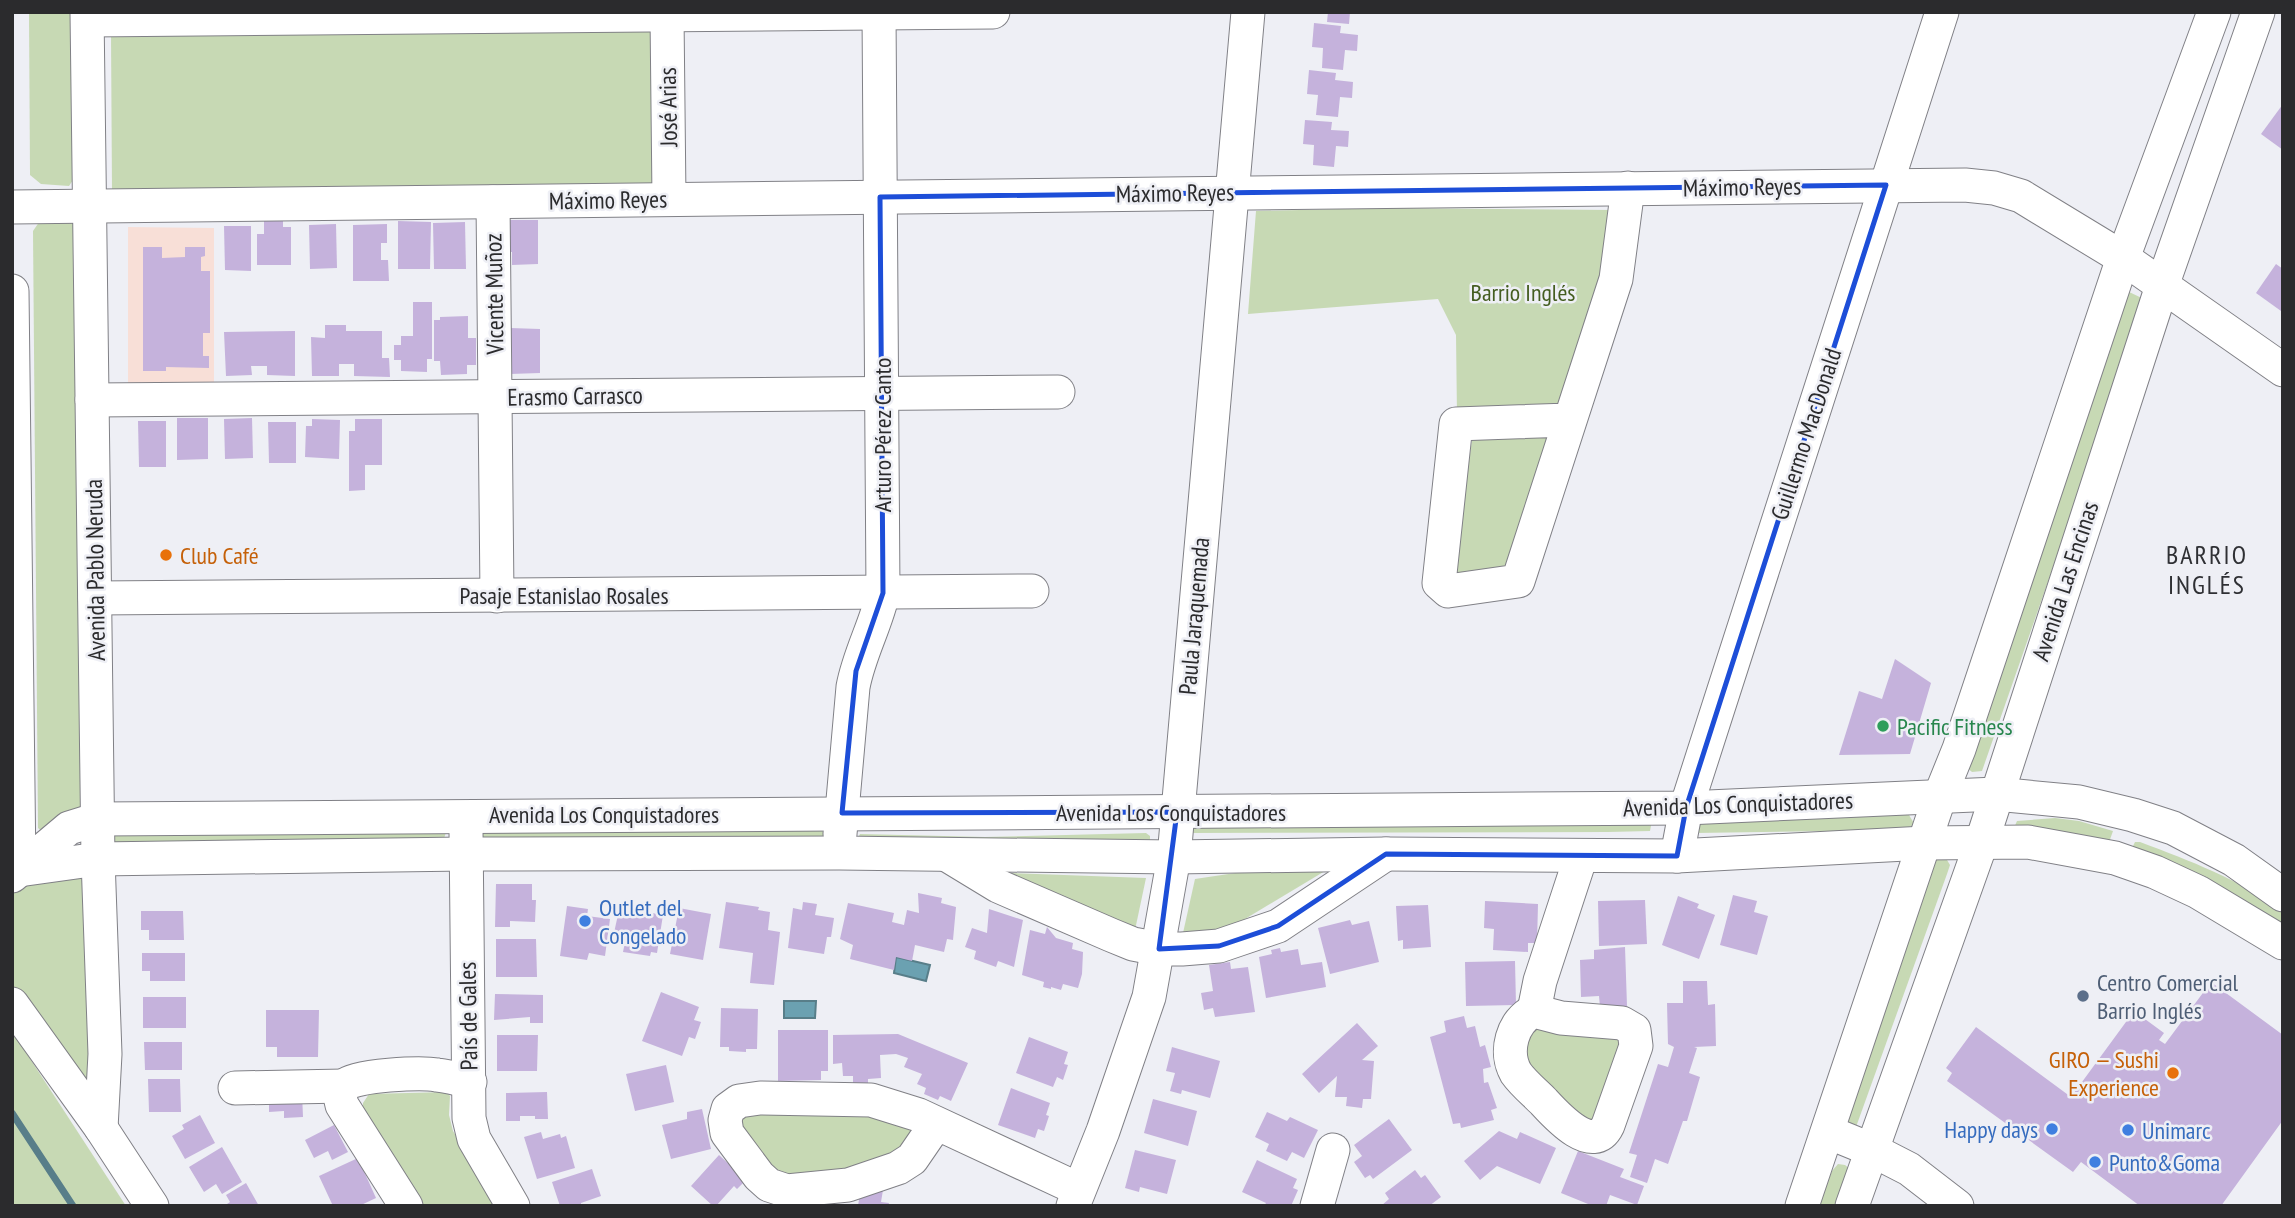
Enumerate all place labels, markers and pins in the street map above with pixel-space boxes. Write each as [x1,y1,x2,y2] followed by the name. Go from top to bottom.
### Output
[180,540,259,571] place label: Club Café
[158,547,174,563] marker: Club Café
[1897,711,2013,742] place label: Pacific Fitness
[1875,718,1891,734] marker: Pacific Fitness
[599,892,686,951] place label: Outlet del Congelado
[577,913,593,929] marker: Outlet del Congelado
[2097,967,2239,1026] place label: Centro Comercial Barrio Inglés
[2075,988,2091,1004] marker: Centro Comercial Barrio Inglés
[2049,1044,2159,1103] place label: GIRO — Sushi Experience
[2165,1065,2181,1081] marker: GIRO — Sushi Experience
[1944,1114,2038,1145] place label: Happy days
[2142,1115,2211,1146] place label: Unimarc
[2044,1121,2060,1137] marker: Happy days
[2120,1122,2136,1138] marker: Unimarc
[2109,1147,2220,1178] place label: Punto&Goma
[2087,1154,2103,1170] marker: Punto&Goma

